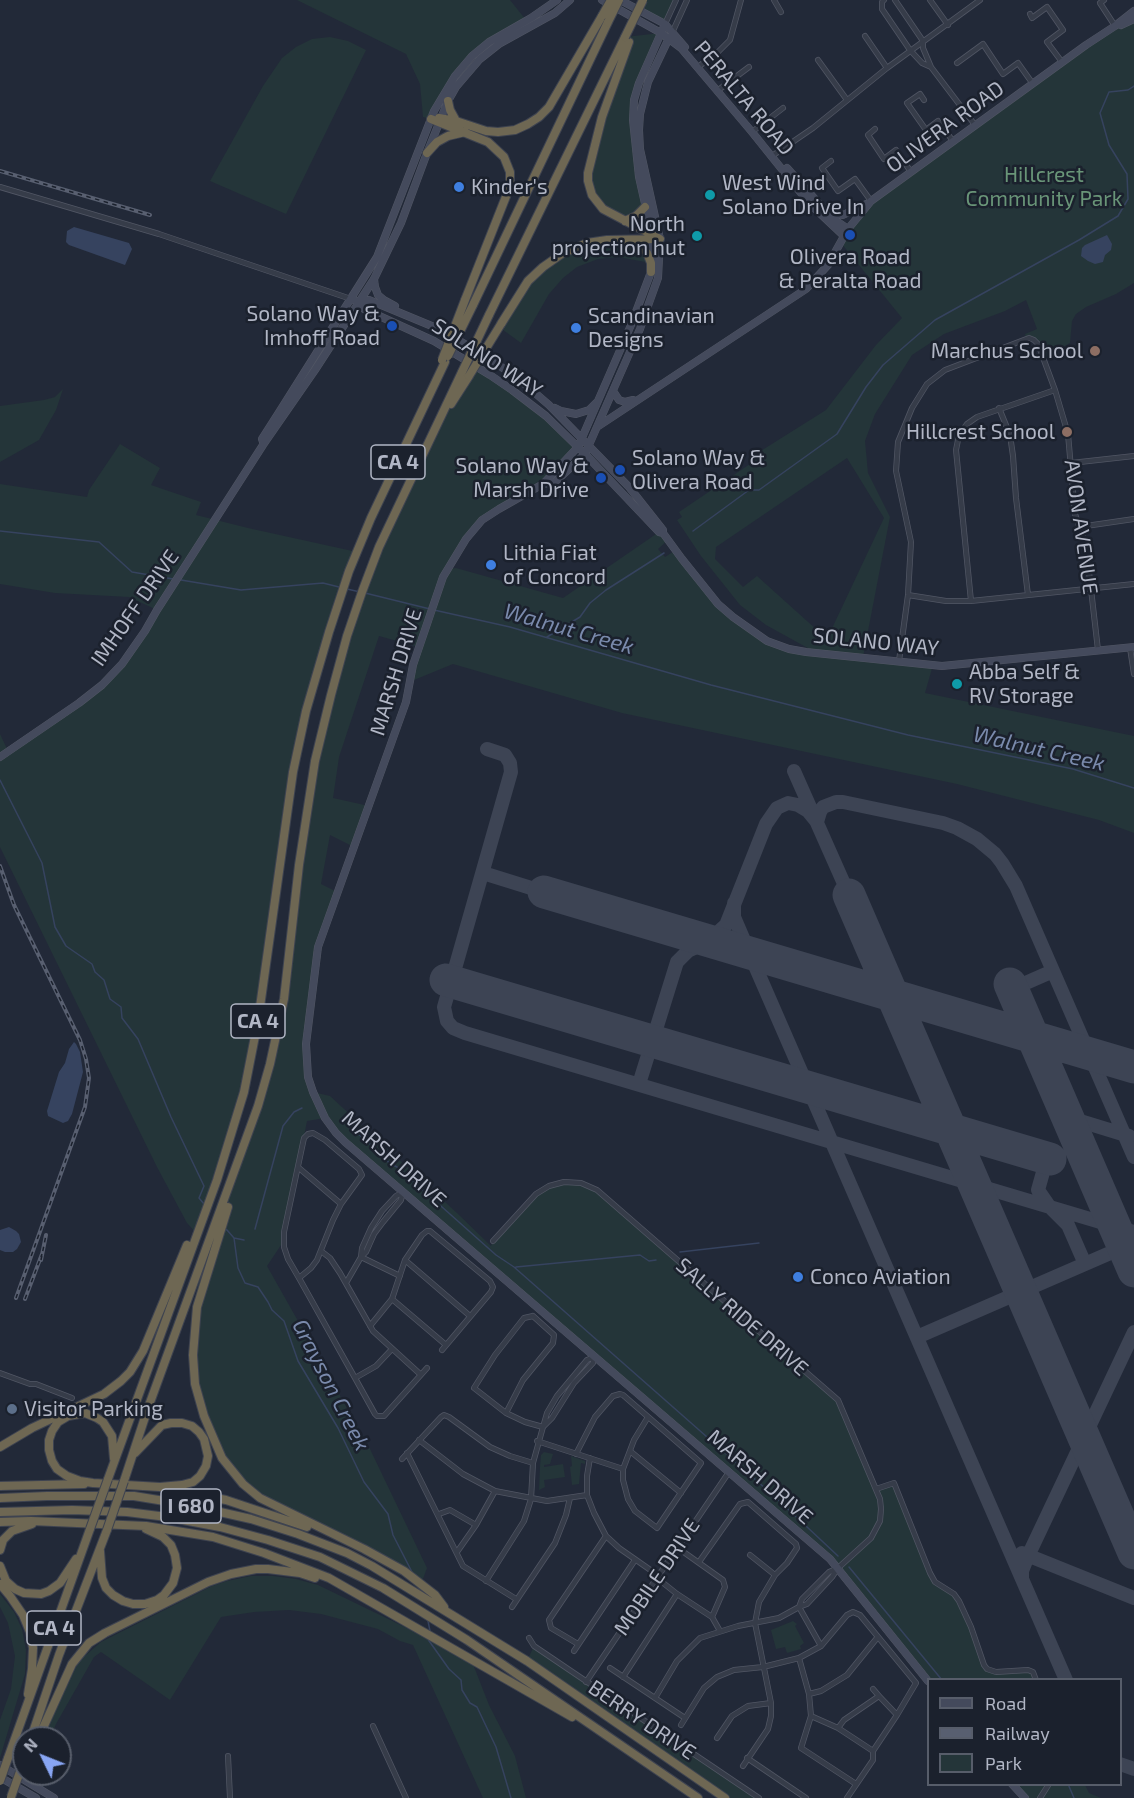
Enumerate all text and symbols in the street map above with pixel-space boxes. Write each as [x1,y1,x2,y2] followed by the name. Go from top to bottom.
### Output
[689,36,799,160] street label: PERALTA ROAD
[881,76,1009,178] street label: OLIVERA ROAD
[966,162,1122,212] park label: Hillcrest Community Park
[722,170,865,220] place label: West Wind Solano Drive In
[471,174,548,200] place label: Kinder's
[452,180,466,194] marker: Kinder's
[703,188,717,202] marker: West Wind Solano Drive In
[552,211,685,261] place label: North projection hut
[843,228,857,242] marker: Olivera Road & Peralta Road
[690,229,704,243] marker: North projection hut
[778,244,922,294] place label: Olivera Road & Peralta Road
[247,301,380,351] place label: Solano Way & Imhoff Road
[588,303,715,353] place label: Scandinavian Designs
[427,313,547,403] street label: SOLANO WAY
[385,319,399,333] marker: Solano Way & Imhoff Road
[569,321,583,335] marker: Scandinavian Designs
[931,338,1083,364] place label: Marchus School
[1088,344,1102,358] marker: Marchus School
[906,419,1055,445] place label: Hillcrest School
[1060,425,1074,439] marker: Hillcrest School
[371,445,425,479] road number: CA 4
[632,445,765,495] place label: Solano Way & Olivera Road
[456,453,589,503] place label: Solano Way & Marsh Drive
[1059,458,1103,596] street label: AVON AVENUE
[613,463,627,477] marker: Solano Way & Olivera Road
[594,471,608,485] marker: Solano Way & Marsh Drive
[503,540,606,590] place label: Lithia Fiat of Concord
[86,545,184,671] street label: IMHOFF DRIVE
[484,558,498,572] marker: Lithia Fiat of Concord
[501,598,637,660] water label: Walnut Creek
[365,605,427,739] street label: MARSH DRIVE
[812,623,940,661] street label: SOLANO WAY
[969,659,1080,709] place label: Abba Self & RV Storage
[950,677,964,691] marker: Abba Self & RV Storage
[971,721,1107,777] water label: Walnut Creek
[231,1004,285,1038] road number: CA 4
[337,1105,451,1213] street label: MARSH DRIVE
[671,1253,813,1381] street label: SALLY RIDE DRIVE
[810,1264,951,1290] place label: Conco Aviation
[791,1270,805,1284] marker: Conco Aviation
[287,1315,375,1455] water label: Grayson Creek
[24,1396,163,1422] place label: Visitor Parking
[5,1402,19,1416] marker: Visitor Parking
[702,1424,818,1530] street label: MARSH DRIVE
[161,1489,221,1523] road number: I 680
[609,1514,705,1640] street label: MOBILE DRIVE
[27,1611,81,1645] road number: CA 4
[583,1675,701,1765] street label: BERRY DRIVE
[927,1678,1122,1786] legend
[985,1692,1026,1714] text: Road
[985,1722,1050,1744] text: Railway
[12,1726,72,1786] north arrow
[19,1734,41,1755] text: N
[985,1752,1022,1774] text: Park

